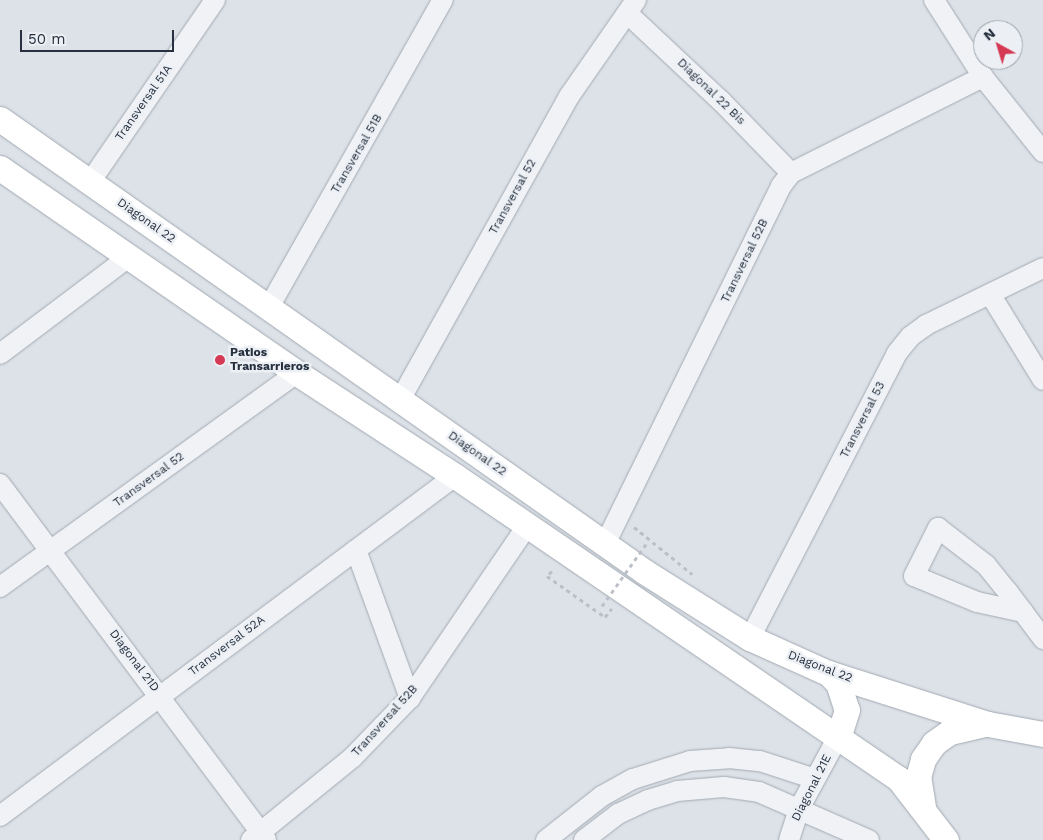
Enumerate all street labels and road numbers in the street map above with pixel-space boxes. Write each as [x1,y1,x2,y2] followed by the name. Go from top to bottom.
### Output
[674,56,748,128] street label: Diagonal 22 Bis
[112,62,176,144] street label: Transversal 51A
[328,112,386,196] street label: Transversal 51B
[486,157,540,237] street label: Transversal 52
[114,196,178,246] street label: Diagonal 22
[718,216,772,306] street label: Transversal 52B
[837,379,889,461] street label: Transversal 53
[445,429,509,479] street label: Diagonal 22
[111,449,187,511] street label: Transversal 52
[186,613,268,679] street label: Transversal 52A
[106,627,162,695] street label: Diagonal 21D
[786,648,854,686] street label: Diagonal 22
[349,682,421,760] street label: Transversal 52B
[789,752,835,824] street label: Diagonal 21E

